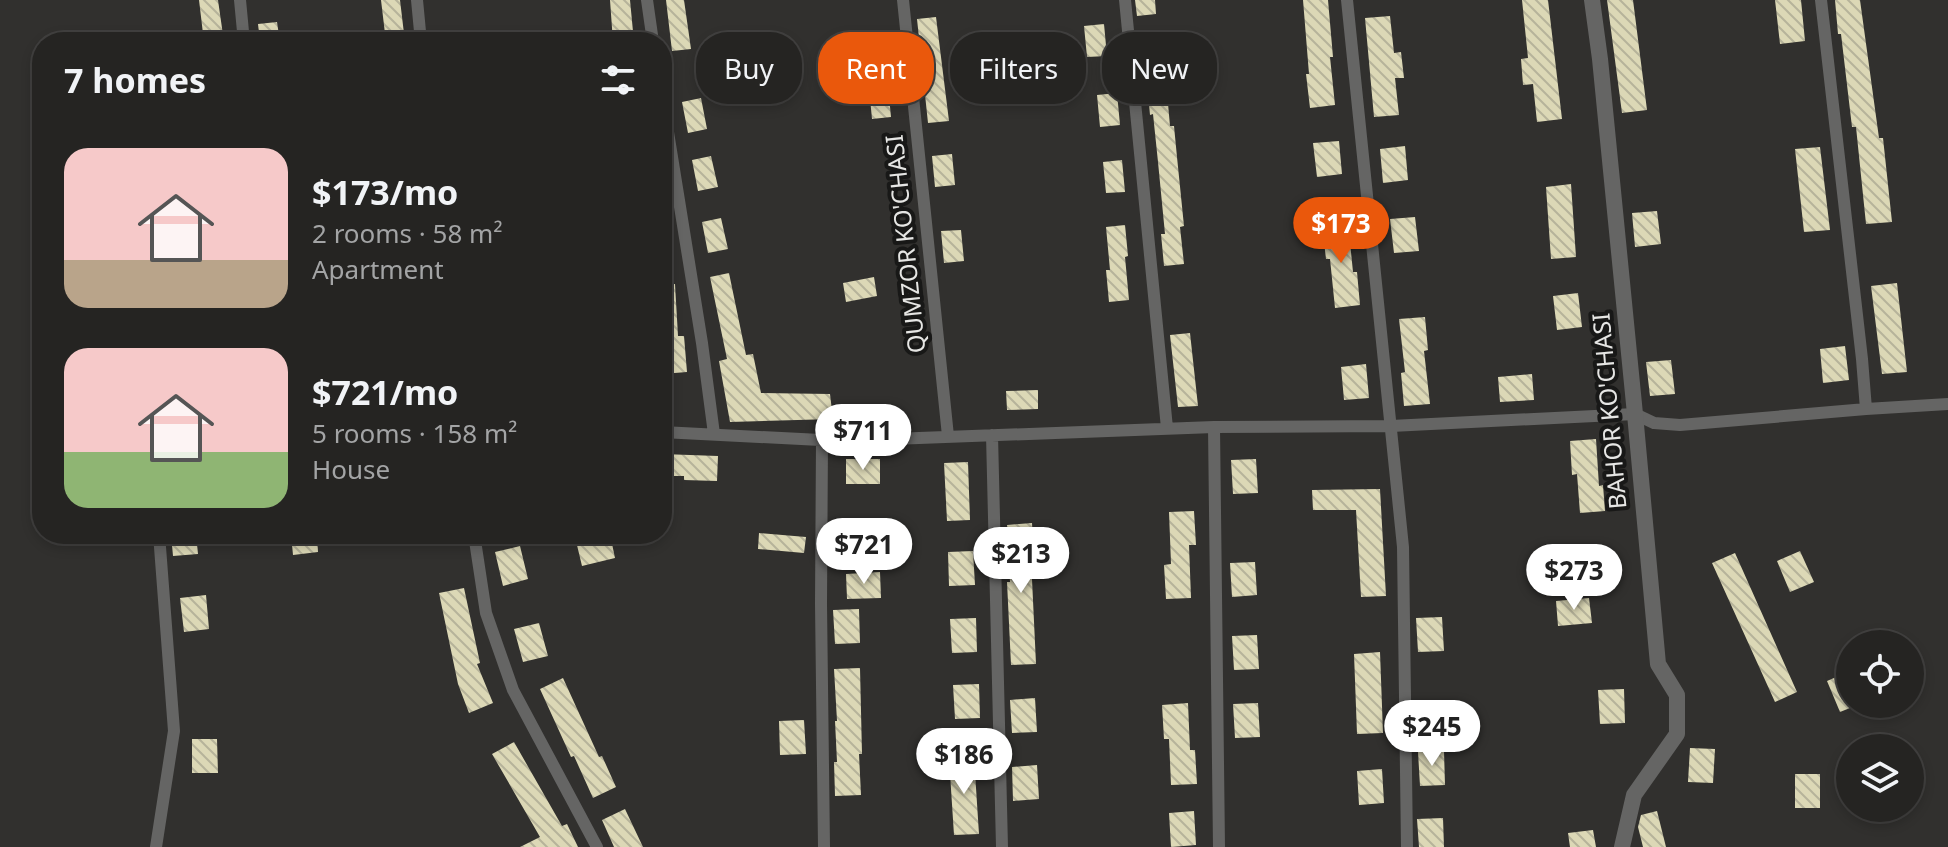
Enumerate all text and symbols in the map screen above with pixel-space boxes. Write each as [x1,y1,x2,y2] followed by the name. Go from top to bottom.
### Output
[696,32,802,104] chip: Buy
[818,32,934,104] chip: Rent
[950,32,1086,104] chip: Filters
[1102,32,1217,104] chip: New
[64,57,206,103] text: 7 homes
[596,58,640,102] icon: filters
[877,133,932,355] street label: QUMZOR KO'CHASI
[312,169,458,215] text: $173/mo
[128,180,224,276] icon: home
[1294,197,1388,265] pin: $173
[1311,205,1371,241] text: $173
[312,215,502,251] text: 2 rooms · 58 m²
[312,251,444,287] text: Apartment
[1583,312,1634,511] street label: BAHOR KO'CHASI
[312,369,458,415] text: $721/mo
[128,380,224,476] icon: home
[816,404,910,472] pin: $711
[833,412,893,448] text: $711
[312,415,517,451] text: 5 rooms · 158 m²
[312,451,390,487] text: House
[817,518,911,586] pin: $721
[834,526,894,562] text: $721
[974,527,1068,595] pin: $213
[991,535,1051,571] text: $213
[1527,544,1621,612] pin: $273
[1544,552,1604,588] text: $273
[1836,630,1924,822] map controls
[1836,630,1924,718] button: locate
[1385,700,1479,768] pin: $245
[1402,708,1462,744] text: $245
[917,728,1011,796] pin: $186
[1836,734,1924,822] button: layers
[934,736,994,772] text: $186

